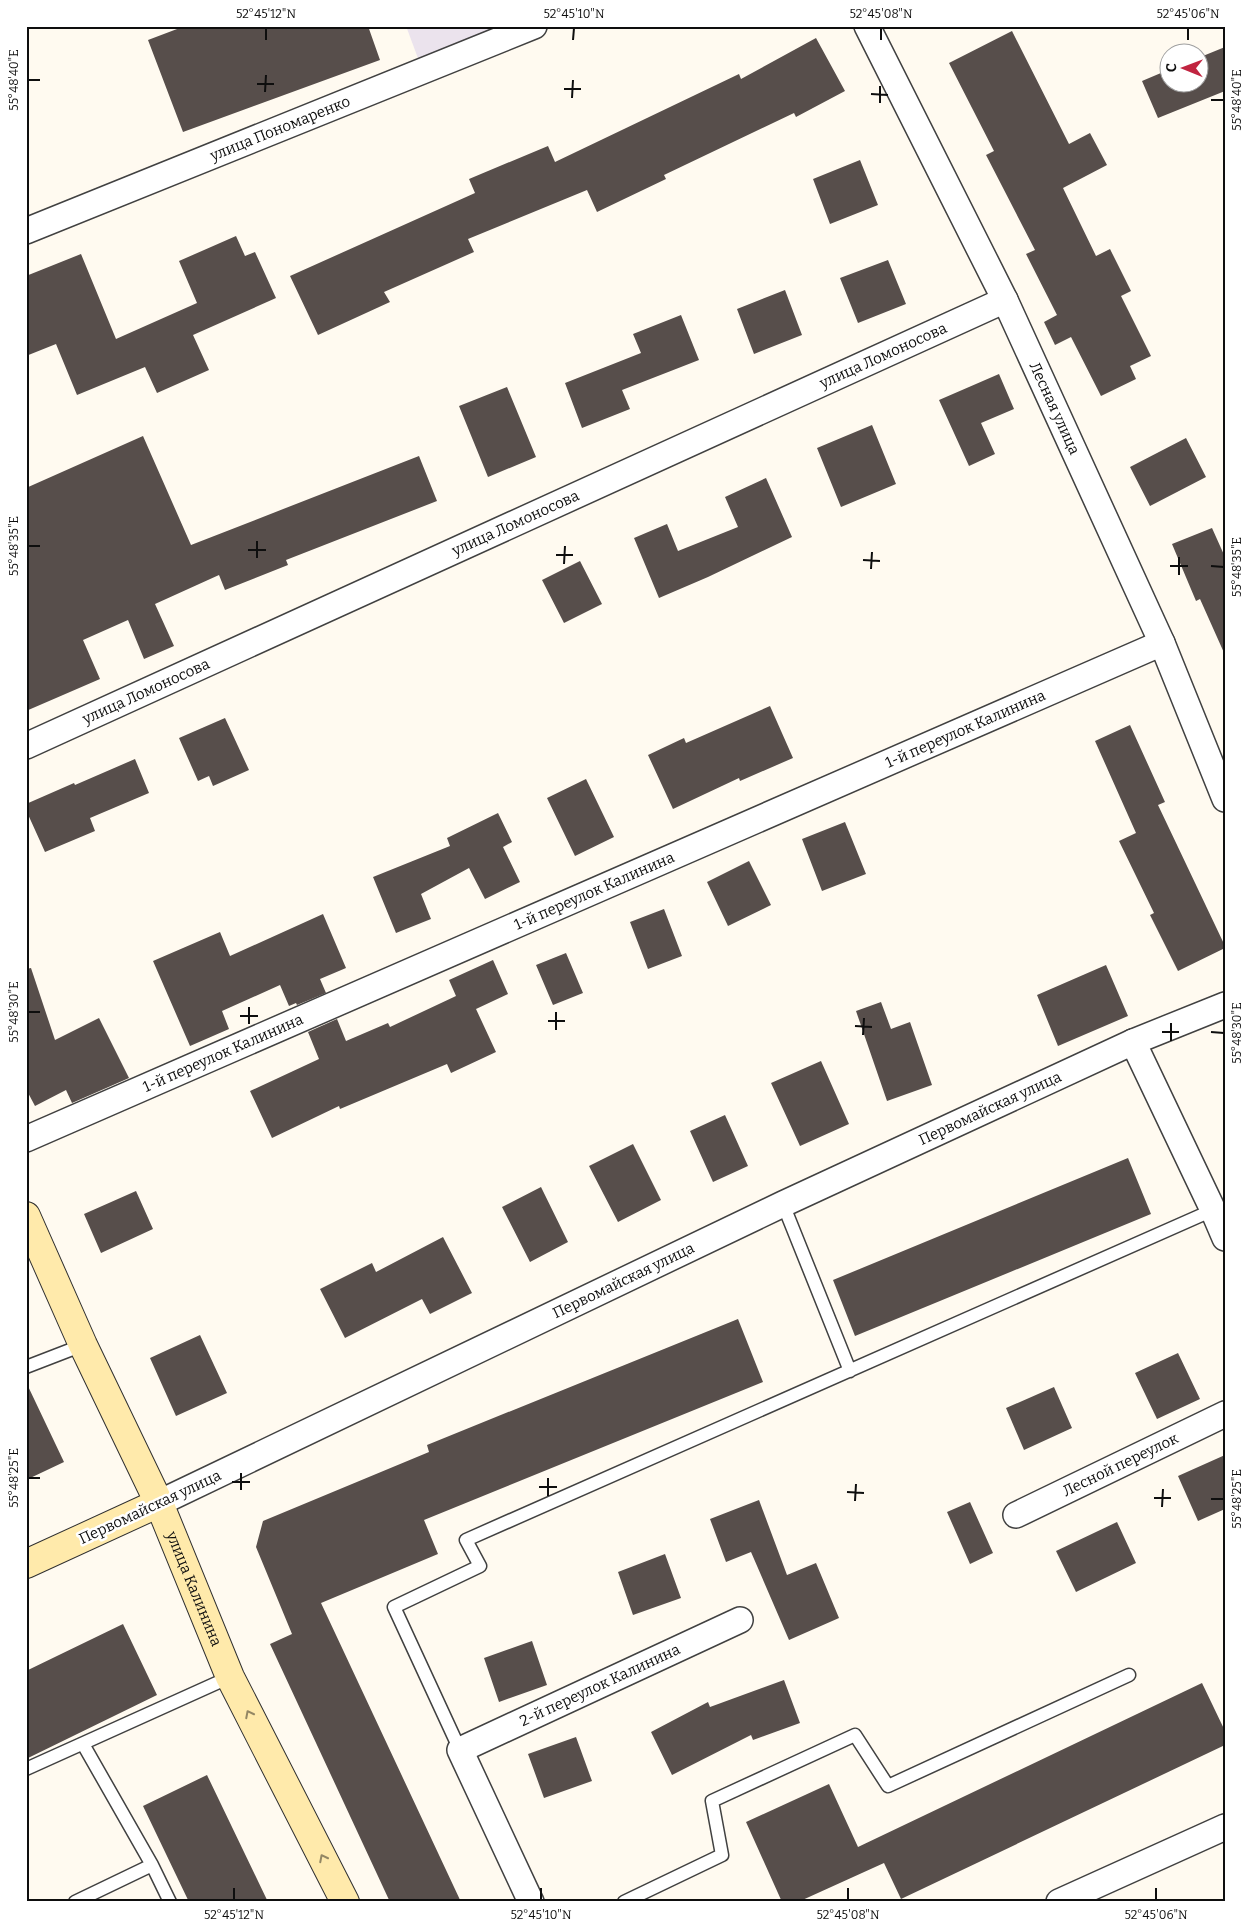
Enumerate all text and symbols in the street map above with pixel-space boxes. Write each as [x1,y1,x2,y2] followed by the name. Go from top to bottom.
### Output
[236,7,296,21] text: 52°45'12"N
[544,7,605,21] text: 52°45'10"N
[849,7,913,21] text: 52°45'08"N
[1156,7,1220,21] text: 52°45'06"N
[1158,42,1208,92] north arrow
[7,49,21,111] text: 55°48'40"E
[1163,63,1180,72] text: С
[1230,69,1244,131] text: 55°48'40"E
[206,92,353,165] street label: улица Пономаренко
[816,319,950,393] street label: улица Ломоносова
[1026,359,1084,458] street label: Лесная улица
[448,486,582,560] street label: улица Ломоносова
[7,516,21,576] text: 55°48'35"E
[1230,537,1244,597] text: 55°48'35"E
[79,655,212,728] street label: улица Ломоносова
[883,686,1048,772] street label: 1-й переулок Калинина
[511,848,677,934] street label: 1-й переулок Калинина
[7,981,21,1043] text: 55°48'30"E
[1230,1002,1244,1064] text: 55°48'30"E
[140,1010,306,1096] street label: 1-й переулок Калинина
[916,1068,1064,1149] street label: Первомайская улица
[550,1239,697,1322] street label: Первомайская улица
[1060,1429,1181,1500] street label: Лесной переулок
[7,1448,21,1508] text: 55°48'25"E
[76,1466,224,1548] street label: Первомайская улица
[1230,1469,1244,1529] text: 55°48'25"E
[162,1528,225,1649] street label: улица Калинина
[517,1640,683,1730] street label: 2-й переулок Калинина
[245,1710,255,1719] one-way arrow
[319,1855,329,1864] one-way arrow
[204,1908,264,1922] text: 52°45'12"N
[511,1908,572,1922] text: 52°45'10"N
[816,1908,880,1922] text: 52°45'08"N
[1124,1908,1188,1922] text: 52°45'06"N

